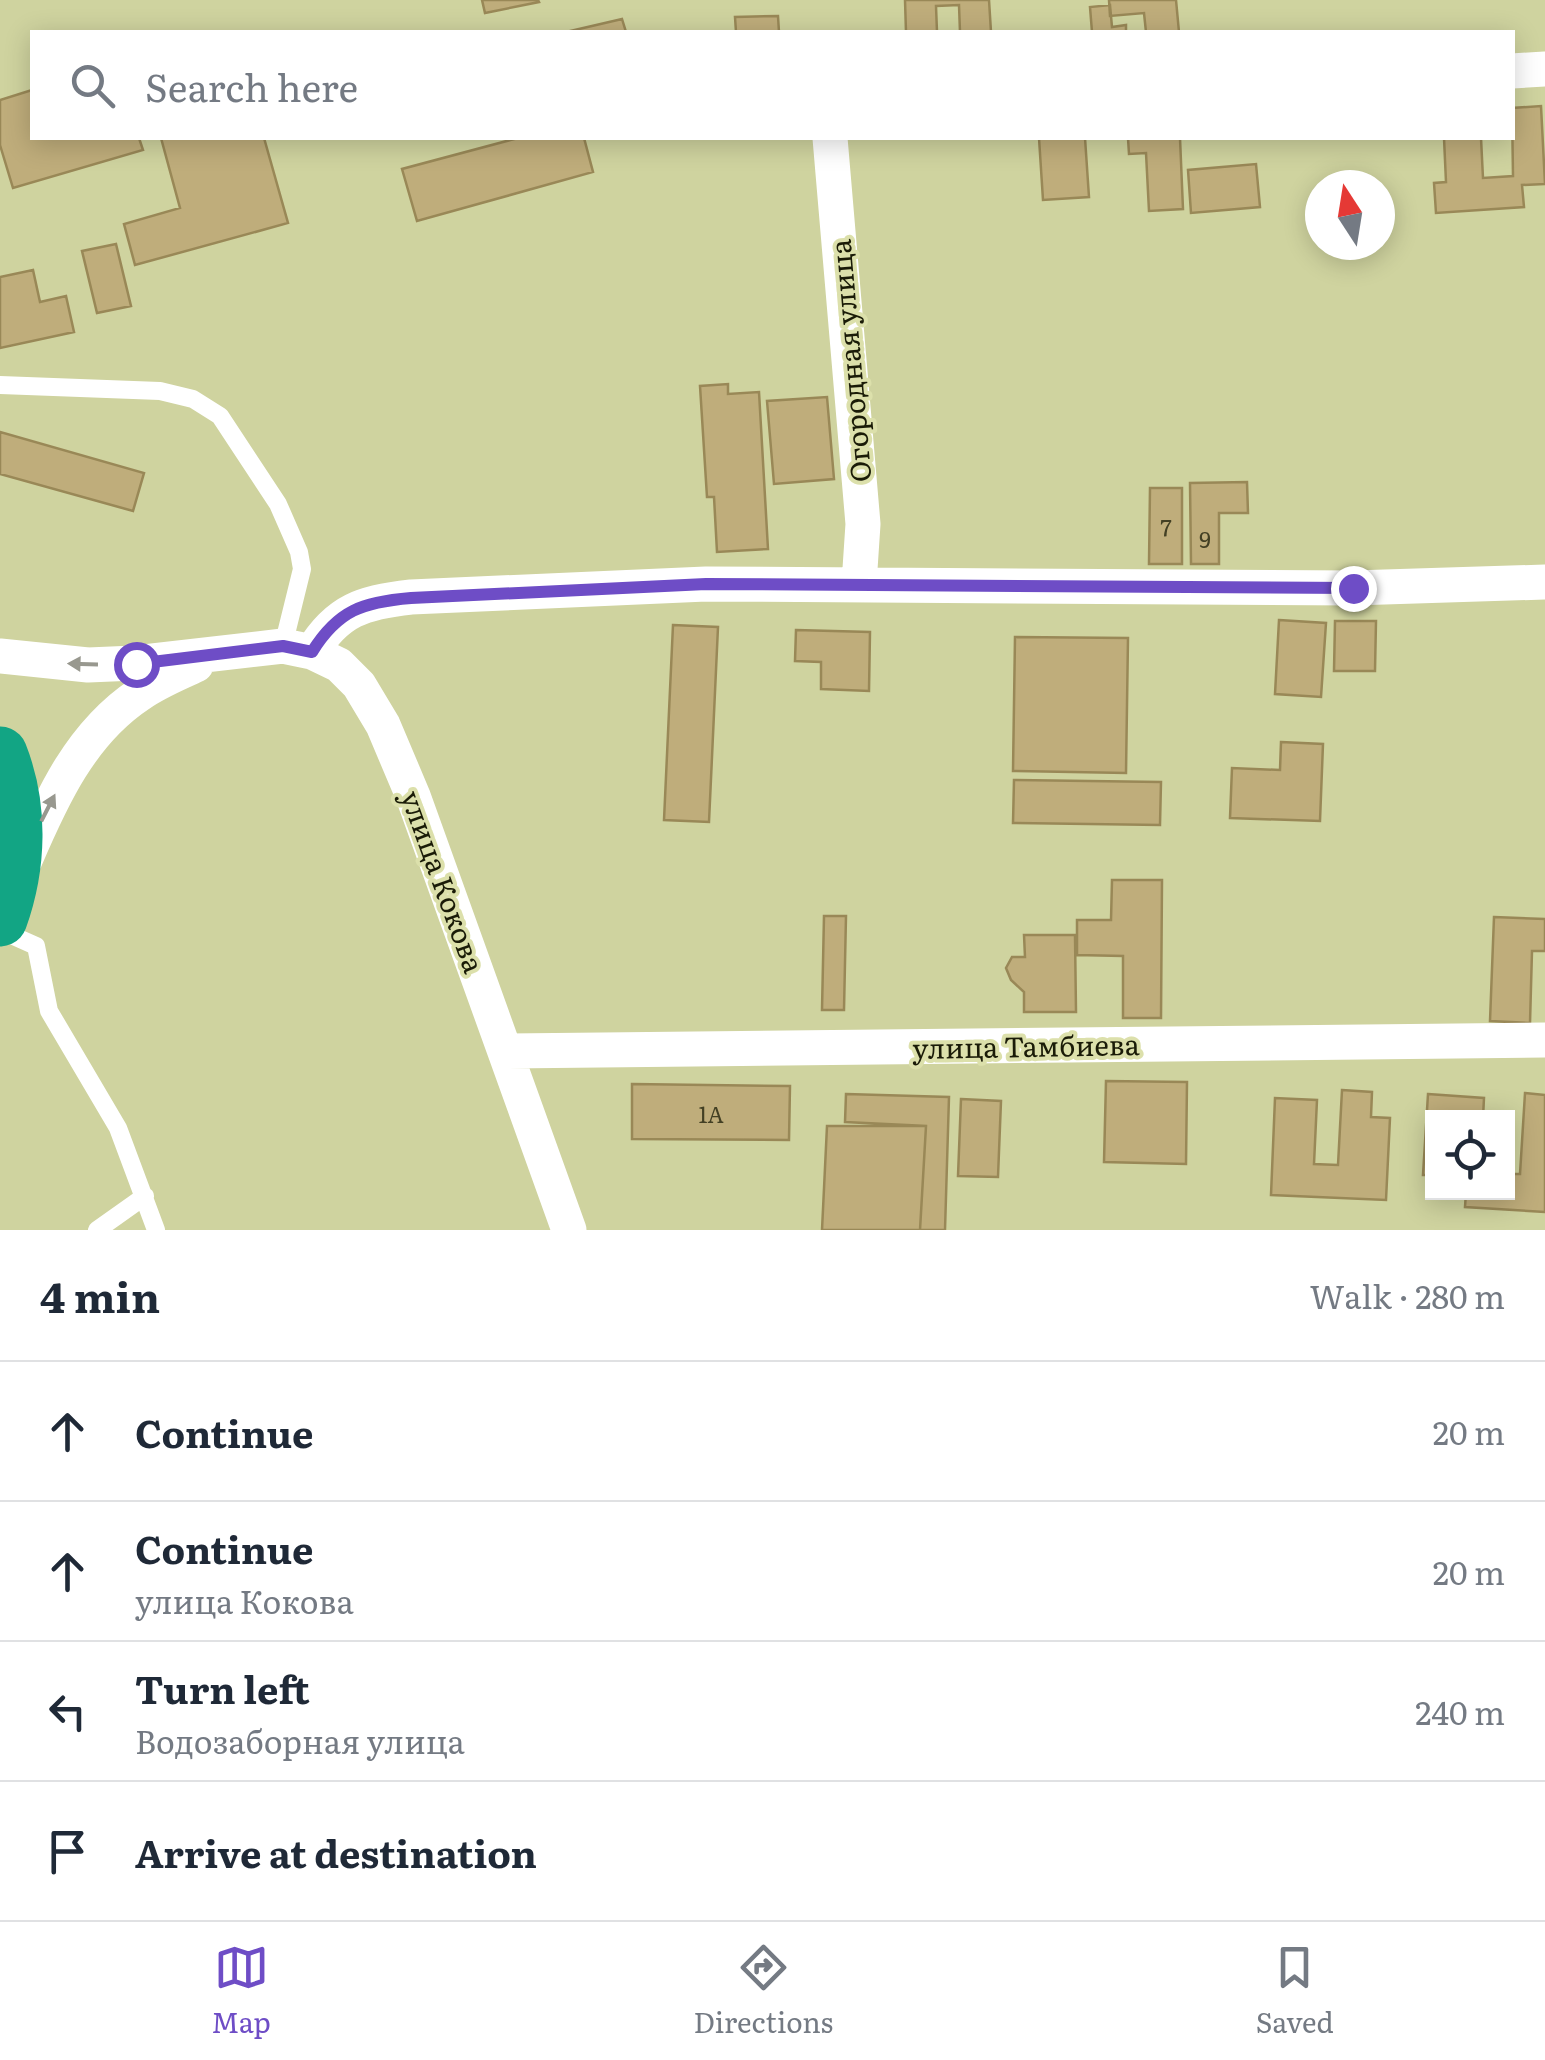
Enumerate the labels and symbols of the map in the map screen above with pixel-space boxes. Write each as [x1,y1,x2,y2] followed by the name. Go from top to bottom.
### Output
[1305,170,1395,260] north arrow
[817,238,881,484] street label: Огородная улица
[1160,510,1172,543] house number: 7
[1199,522,1211,555] house number: 9
[1331,566,1377,612] route end
[114,642,160,688] route start
[66,655,98,671] one-way arrow
[392,784,496,978] street label: улица Кокова
[39,793,56,822] one-way arrow
[912,1022,1140,1068] street label: улица Тамбиева
[698,1097,724,1130] house number: 1А

